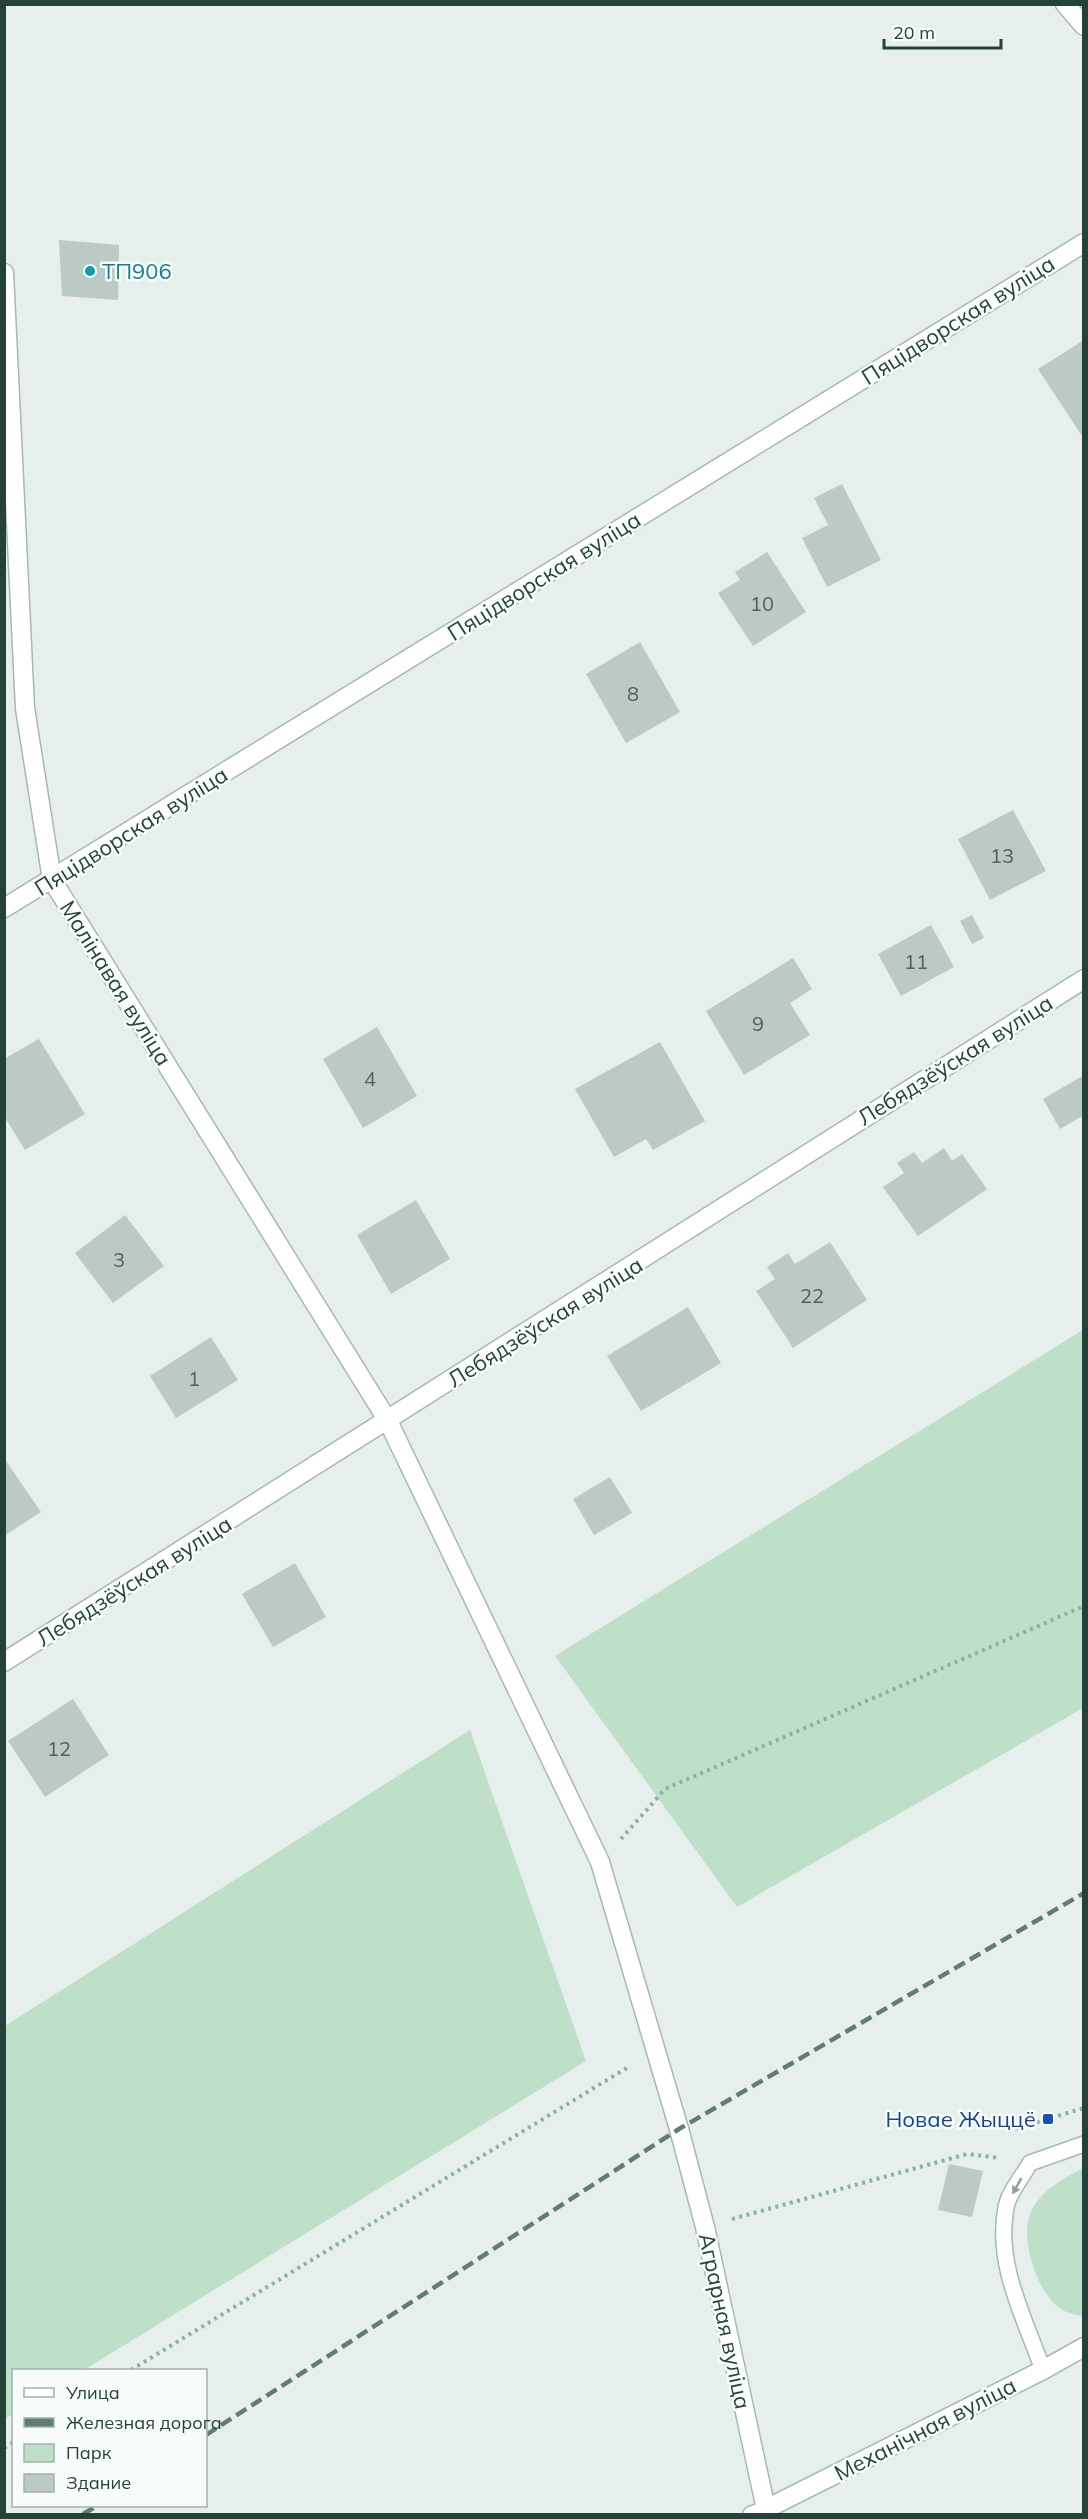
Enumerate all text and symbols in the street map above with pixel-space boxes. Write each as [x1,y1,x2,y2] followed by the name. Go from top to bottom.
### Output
[884,12,1001,50] scale bar
[893,21,935,44] text: 20 m
[856,249,1060,391] street label: Пяцідворская вуліца
[102,257,172,285] place label: ТП906
[83,264,97,278] marker: ТП906
[442,505,646,647] street label: Пяцідворская вуліца
[750,591,774,616] house number: 10
[627,681,639,706] house number: 8
[29,760,233,902] street label: Пяцідворская вуліца
[990,843,1014,868] house number: 13
[54,895,178,1071] street label: Малінавая вуліца
[904,949,928,974] house number: 11
[852,988,1058,1132] street label: Лебядзёўская вуліца
[752,1011,764,1036] house number: 9
[364,1066,376,1091] house number: 4
[113,1247,125,1272] house number: 3
[442,1250,648,1394] street label: Лебядзёўская вуліца
[800,1283,824,1308] house number: 22
[188,1366,200,1391] house number: 1
[31,1509,237,1653] street label: Лебядзёўская вуліца
[47,1736,71,1761] house number: 12
[885,2105,1036,2133] place label: Новае Жыццё
[1041,2112,1055,2126] marker: Новае Жыццё
[1012,2178,1022,2195] one-way arrow
[693,2230,757,2412] street label: Аграрная вуліца
[12,2369,207,2507] legend
[829,2371,1021,2487] street label: Механічная вуліца
[65,2381,120,2404] text: Улица
[66,2411,222,2434] text: Железная дорога
[66,2441,112,2464] text: Парк
[66,2471,131,2494] text: Здание

